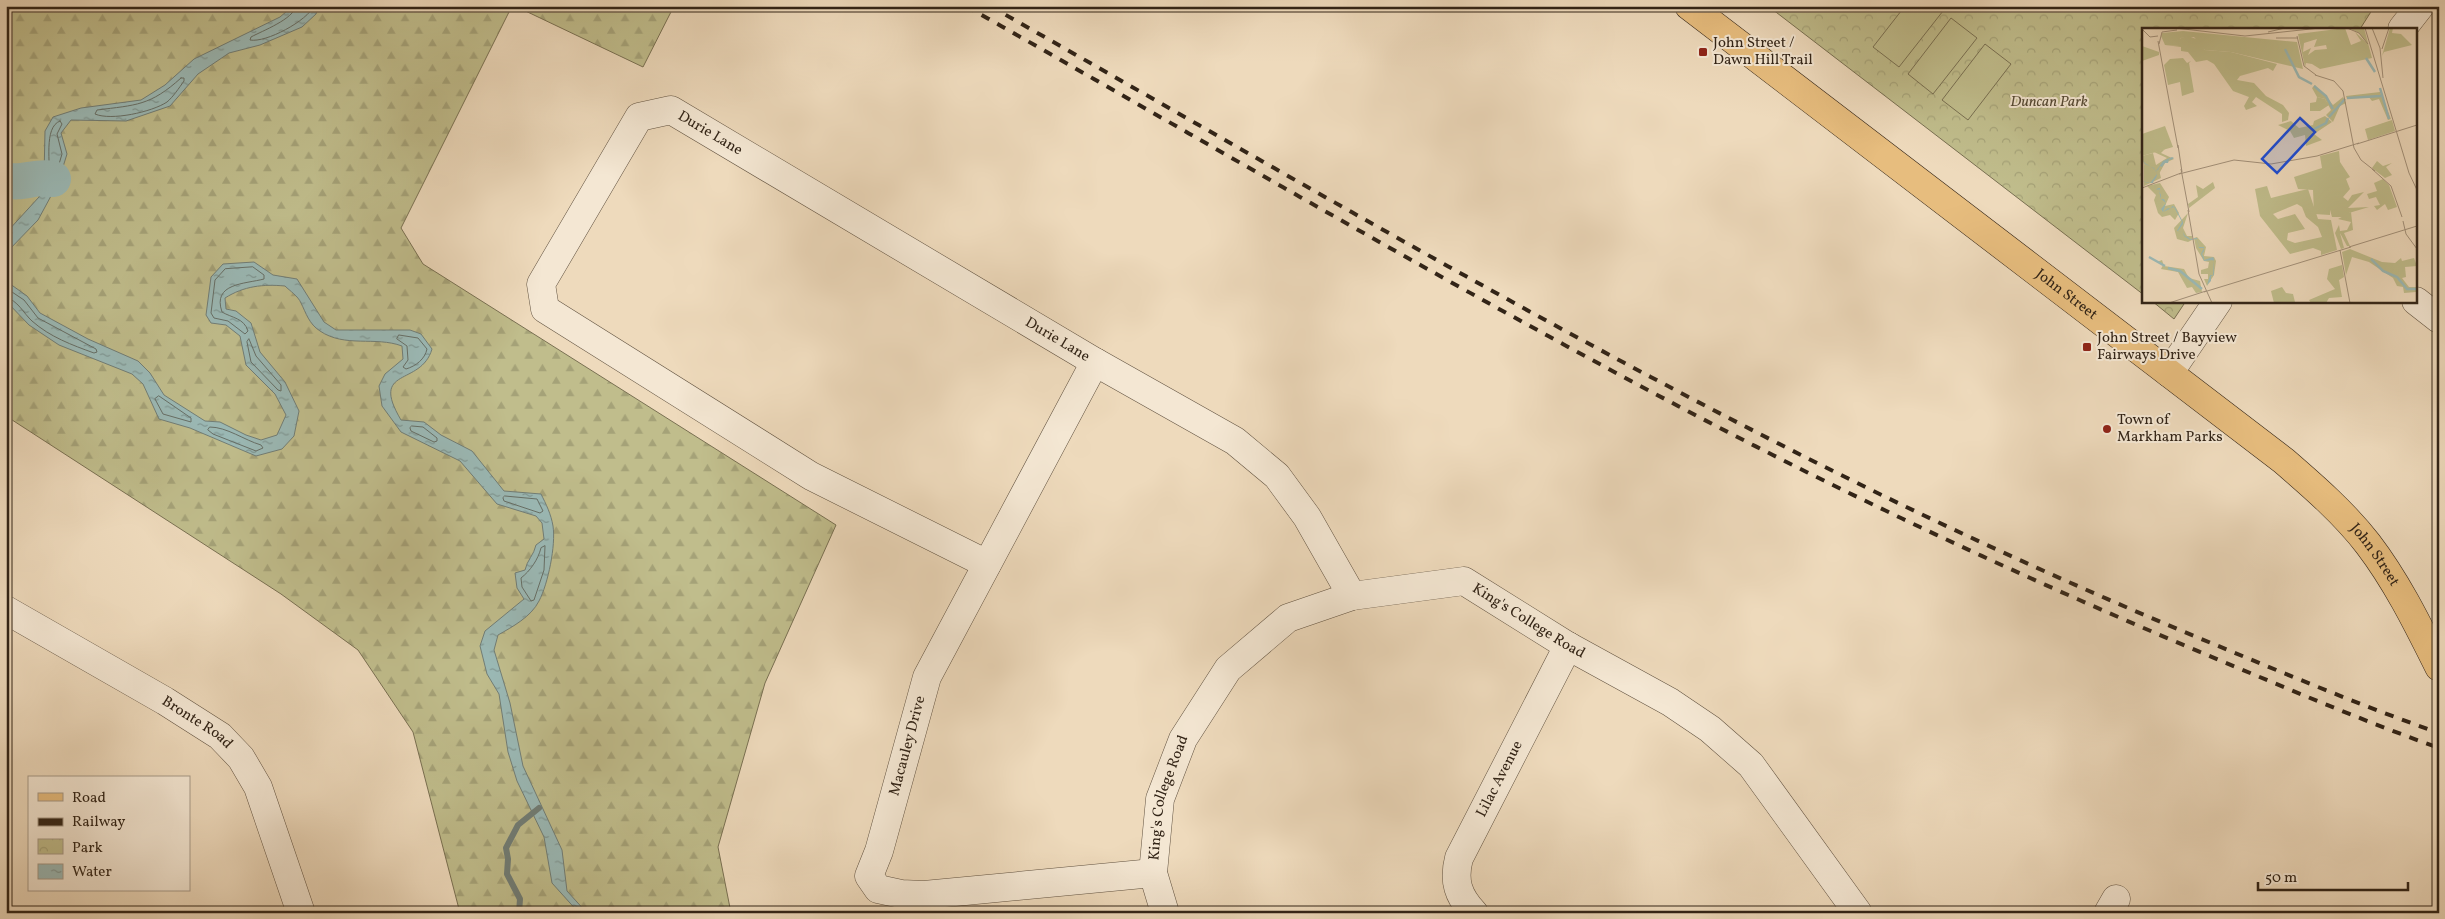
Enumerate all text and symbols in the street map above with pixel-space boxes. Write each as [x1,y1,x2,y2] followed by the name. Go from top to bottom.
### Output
[2142,28,2418,302] inset map
[1713,33,1813,71] place label: John Street / Dawn Hill Trail
[1697,46,1709,58] marker: John Street / Dawn Hill Trail
[2010,92,2088,113] park label: Duncan Park
[674,106,747,161] street label: Durie Lane
[2031,264,2102,325] street label: John Street
[1021,312,1094,367] street label: Durie Lane
[2097,328,2237,366] place label: John Street / Bayview Fairways Drive
[2081,341,2093,353] marker: John Street / Bayview Fairways Drive
[2117,410,2223,448] place label: Town of Markham Parks
[2101,423,2113,435] marker: Town of Markham Parks
[2345,519,2404,590] street label: John Street
[1468,578,1589,664] street label: King's College Road
[158,691,238,754] street label: Bronte Road
[885,694,931,798] street label: Macauley Drive
[1144,732,1194,861] street label: King's College Road
[1471,737,1528,821] street label: Lilac Avenue
[28,776,190,892] legend
[72,788,106,809] text: Road
[72,812,125,833] text: Railway
[72,838,103,859] text: Park
[2258,859,2408,891] scale bar
[72,862,112,883] text: Water
[2265,868,2297,889] text: 50 m

